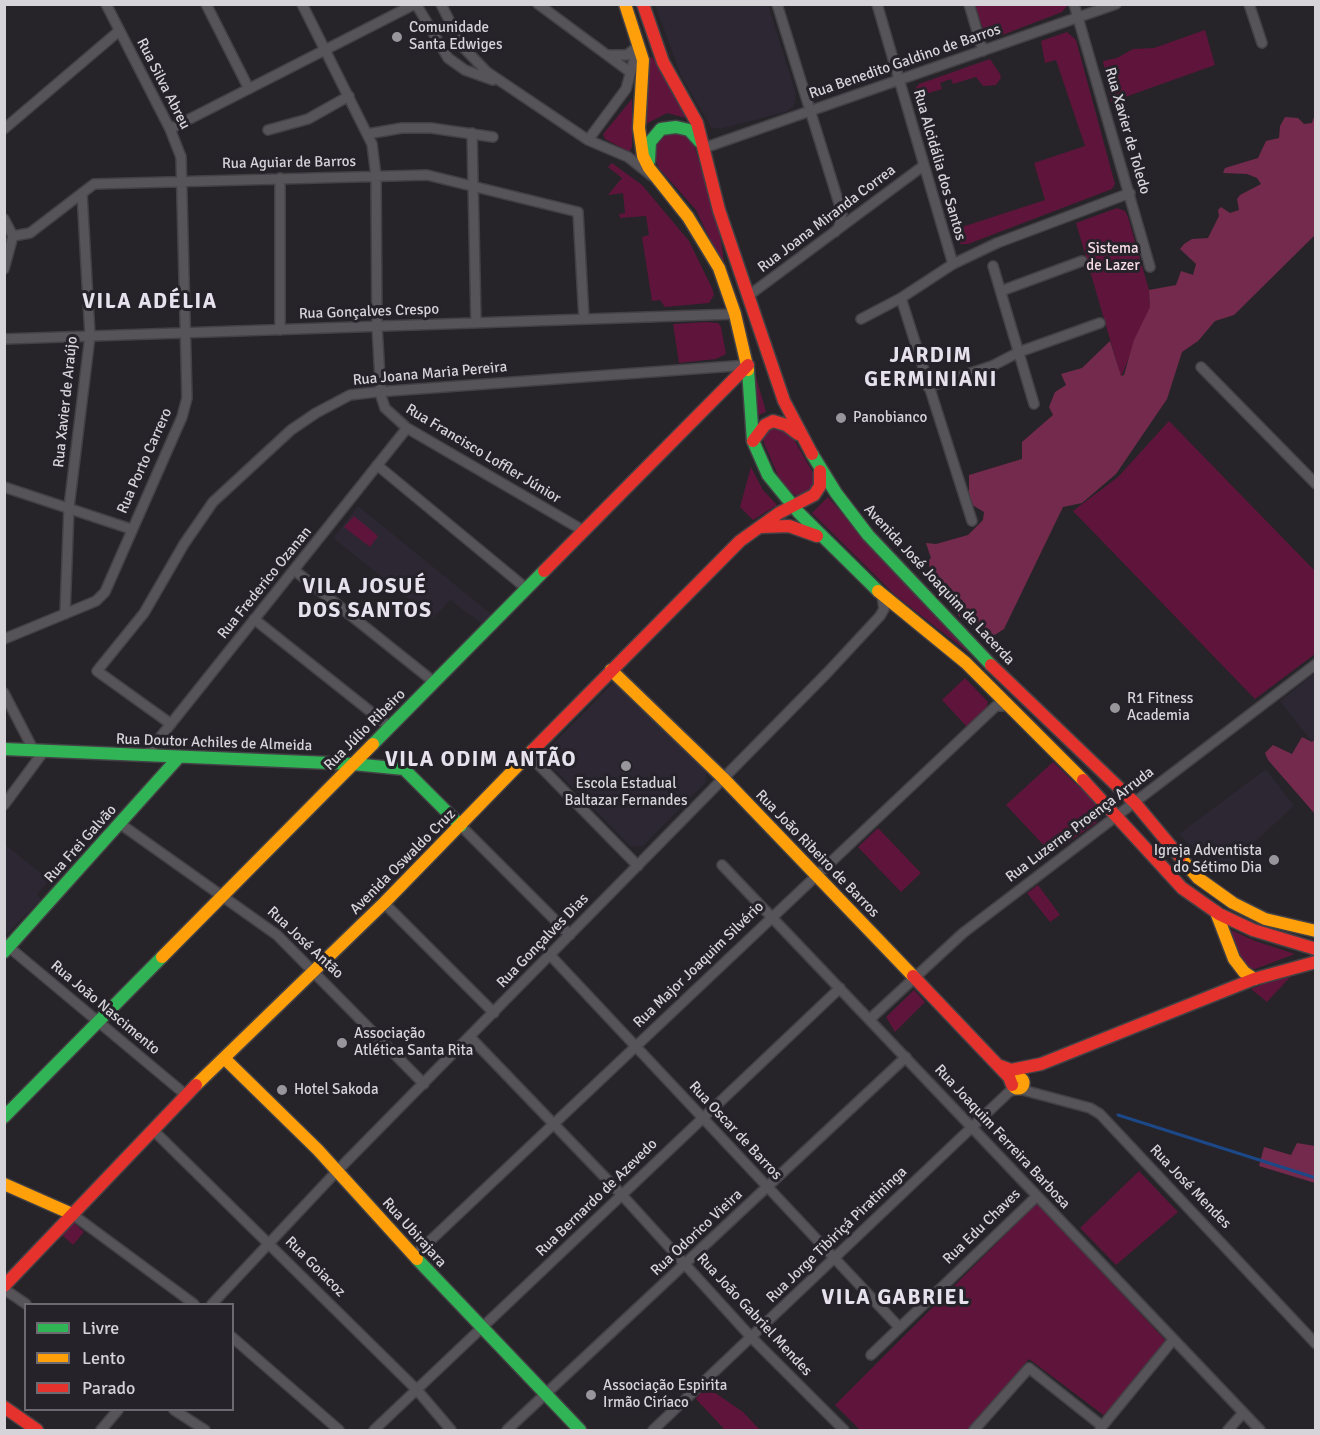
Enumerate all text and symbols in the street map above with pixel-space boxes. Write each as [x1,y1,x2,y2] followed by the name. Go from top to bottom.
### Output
[409,19,503,54] place label: Comunidade Santa Edwiges
[807,21,1003,103] street label: Rua Benedito Galdino de Barros
[390,30,404,44] marker: Comunidade Santa Edwiges
[132,35,194,133] street label: Rua Silva Abreu
[1100,66,1154,196] street label: Rua Xavier de Toledo
[909,87,969,243] street label: Rua Alcidália dos Santos
[222,153,356,173] street label: Rua Aguiar de Barros
[755,161,899,277] street label: Rua Joana Miranda Correa
[1086,240,1140,275] park label: Sistema de Lazer
[82,289,218,315] district label: VILA ADÉLIA
[298,301,440,323] street label: Rua Gonçalves Crespo
[50,335,82,469] street label: Rua Xavier de Araújo
[864,343,998,393] district label: JARDIM GERMINIANI
[352,358,508,390] street label: Rua Joana Maria Pereira
[402,400,564,508] street label: Rua Francisco Loffler Júnior
[114,405,176,517] street label: Rua Porto Carrero
[853,409,927,427] place label: Panobianco
[834,411,848,425] marker: Panobianco
[860,501,1018,669] street label: Avenida José Joaquim de Lacerda
[214,523,316,643] street label: Rua Frederico Ozanan
[297,574,433,624] district label: VILA JOSUÉ DOS SANTOS
[321,686,409,774] street label: Rua Júlio Ribeiro
[1127,690,1193,725] place label: R1 Fitness Academia
[1108,701,1122,715] marker: R1 Fitness Academia
[116,731,312,755] street label: Rua Doutor Achiles de Almeida
[385,747,577,773] district label: VILA ODIM ANTÃO
[619,759,633,773] marker: Escola Estadual Baltazar Fernandes
[1002,763,1158,887] street label: Rua Luzerne Proença Arruda
[564,775,688,810] place label: Escola Estadual Baltazar Fernandes
[751,786,883,922] street label: Rua João Ribeiro de Barros
[41,801,121,887] street label: Rua Frei Galvão
[347,806,459,918] street label: Avenida Oswaldo Cruz
[1154,842,1262,877] place label: Igreja Adventista do Sétimo Dia
[1267,853,1281,867] marker: Igreja Adventista do Sétimo Dia
[493,890,593,992] street label: Rua Gonçalves Dias
[630,898,768,1032] street label: Rua Major Joaquim Silvério
[263,903,347,983] street label: Rua José Antão
[47,957,163,1059] street label: Rua João Nascimento
[354,1025,473,1060] place label: Associação Atlética Santa Rita
[335,1036,349,1050] marker: Associação Atlética Santa Rita
[930,1061,1074,1213] street label: Rua Joaquim Ferreira Barbosa
[685,1078,785,1184] street label: Rua Oscar de Barros
[294,1081,379,1099] place label: Hotel Sakoda
[275,1083,289,1097] marker: Hotel Sakoda
[533,1135,661,1261] street label: Rua Bernardo de Azevedo
[1145,1141,1235,1233] street label: Rua José Mendes
[763,1163,911,1307] street label: Rua Jorge Tibiriçá Piratininga
[939,1185,1025,1269] street label: Rua Edu Chaves
[647,1186,747,1280] street label: Rua Odorico Vieira
[378,1194,450,1272] street label: Rua Ubirajara
[281,1233,349,1301] street label: Rua Goiacoz
[693,1250,815,1380] street label: Rua João Gabriel Mendes
[822,1285,970,1311] district label: VILA GABRIEL
[24,1303,234,1411] legend
[82,1317,119,1339] text: Livre
[82,1347,125,1369] text: Lento
[82,1377,135,1399] text: Parado
[603,1377,727,1412] place label: Associação Espirita Irmão Ciríaco
[584,1388,598,1402] marker: Associação Espirita Irmão Ciríaco

